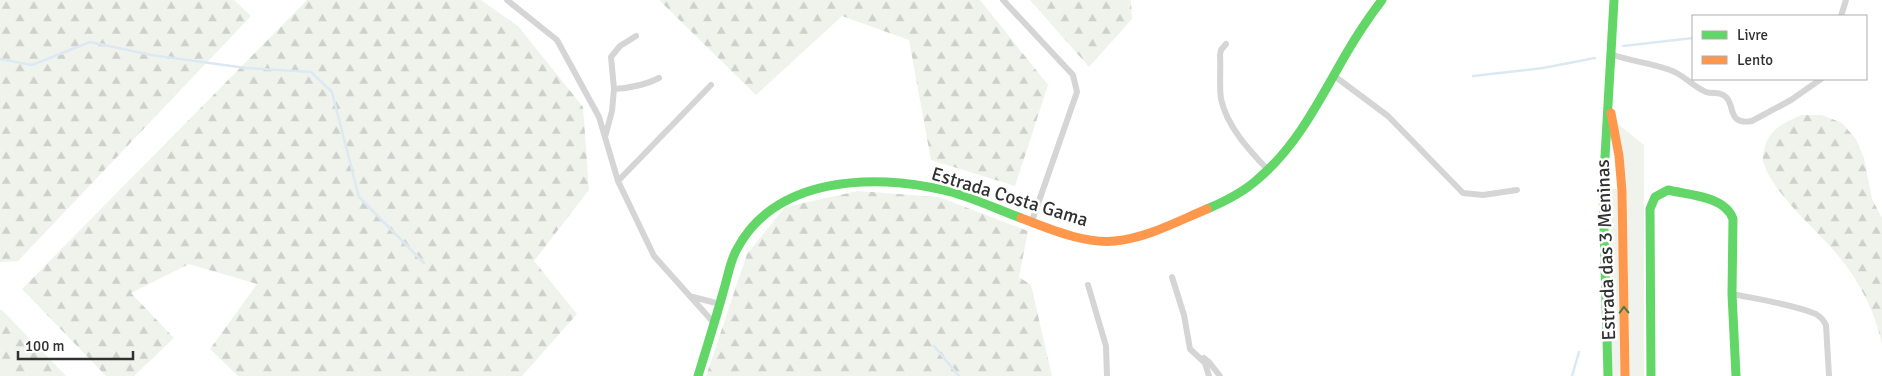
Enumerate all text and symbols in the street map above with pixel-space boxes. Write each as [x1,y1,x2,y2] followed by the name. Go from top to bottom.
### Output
[1692,15,1867,80] legend
[1737,26,1768,44] text: Livre
[1737,51,1773,69] text: Lento
[1591,159,1621,341] street label: Estrada das 3 Meninas
[928,162,1091,232] street label: Estrada Costa Gama
[1619,306,1629,314] one-way arrow
[18,328,132,360] scale bar
[25,337,65,355] text: 100 m

